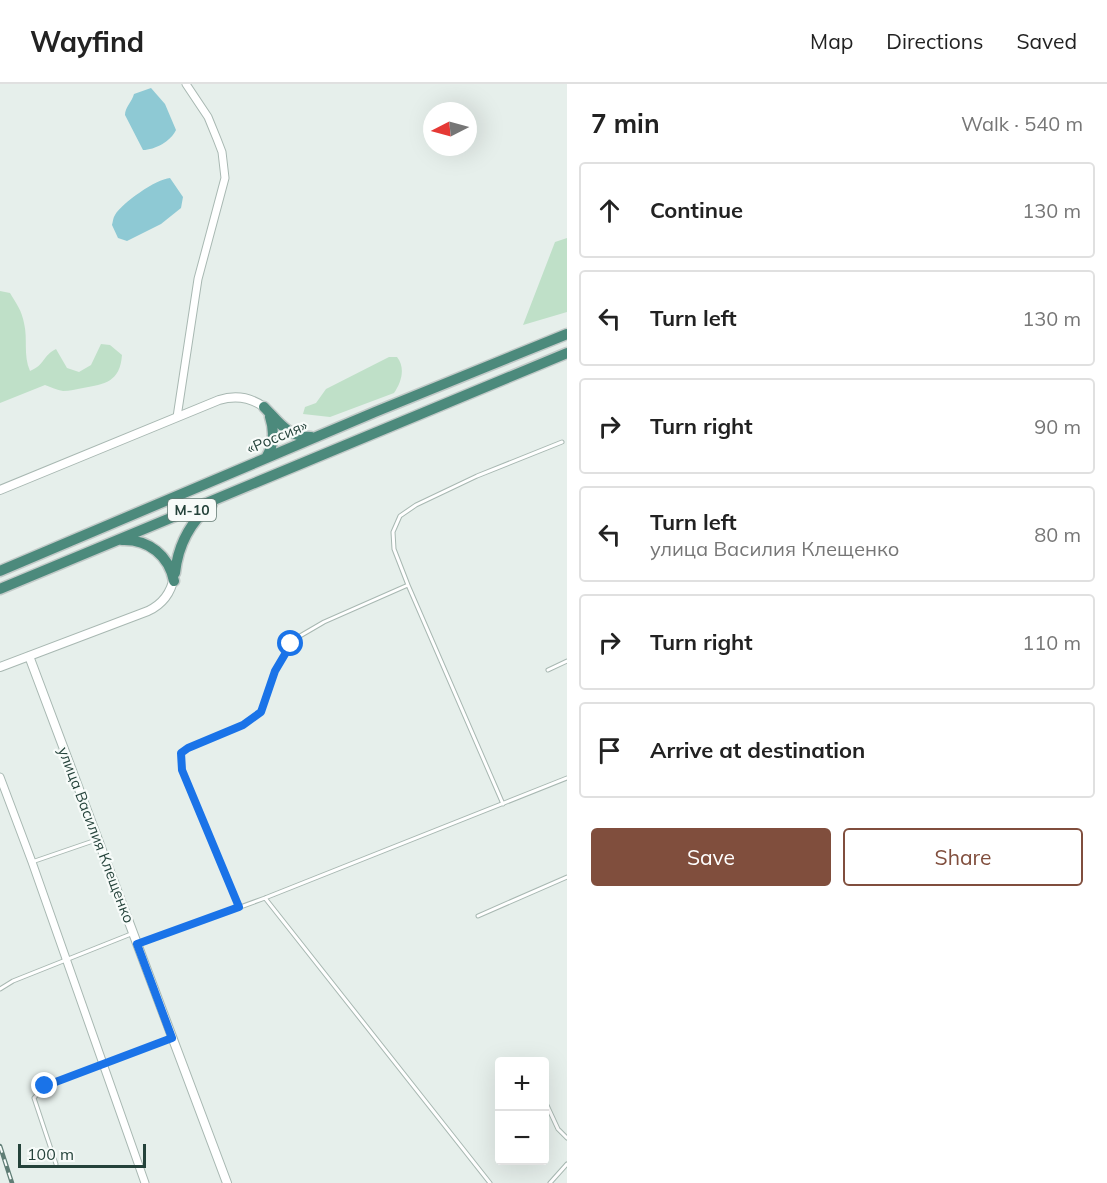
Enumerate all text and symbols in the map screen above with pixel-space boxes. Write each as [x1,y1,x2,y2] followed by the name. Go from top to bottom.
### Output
[30,24,144,59] text: Wayfind
[810,28,853,54] text: Map
[886,28,983,54] text: Directions
[1016,28,1077,54] text: Saved
[423,102,477,156] north arrow
[591,107,660,140] text: 7 min
[961,111,1083,136] text: Walk · 540 m
[593,194,626,227] icon: ahead
[650,196,743,224] text: Continue
[1022,198,1081,223] text: 130 m
[593,302,626,335] icon: left
[650,304,737,332] text: Turn left
[1022,306,1081,331] text: 130 m
[593,410,626,443] icon: right
[650,412,753,440] text: Turn right
[1034,414,1081,439] text: 90 m
[244,415,310,458] street label: «Россия»
[168,499,216,521] road number: М-10
[650,508,737,536] text: Turn left
[593,518,626,551] icon: left
[1034,522,1081,547] text: 80 m
[650,536,899,561] text: улица Василия Клещенко
[593,626,626,659] icon: right
[650,628,753,656] text: Turn right
[277,630,303,656] route start
[1022,630,1081,655] text: 110 m
[593,734,626,767] icon: arrive
[650,736,865,764] text: Arrive at destination
[54,744,139,926] street label: улица Василия Клещенко
[591,828,831,886] button: Save
[843,828,1083,886] button: Share
[495,1057,549,1165] map controls
[495,1057,549,1111] button: +
[31,1072,57,1098] route end
[495,1111,549,1165] button: −
[18,1141,146,1168] scale bar
[27,1144,74,1164] text: 100 m

